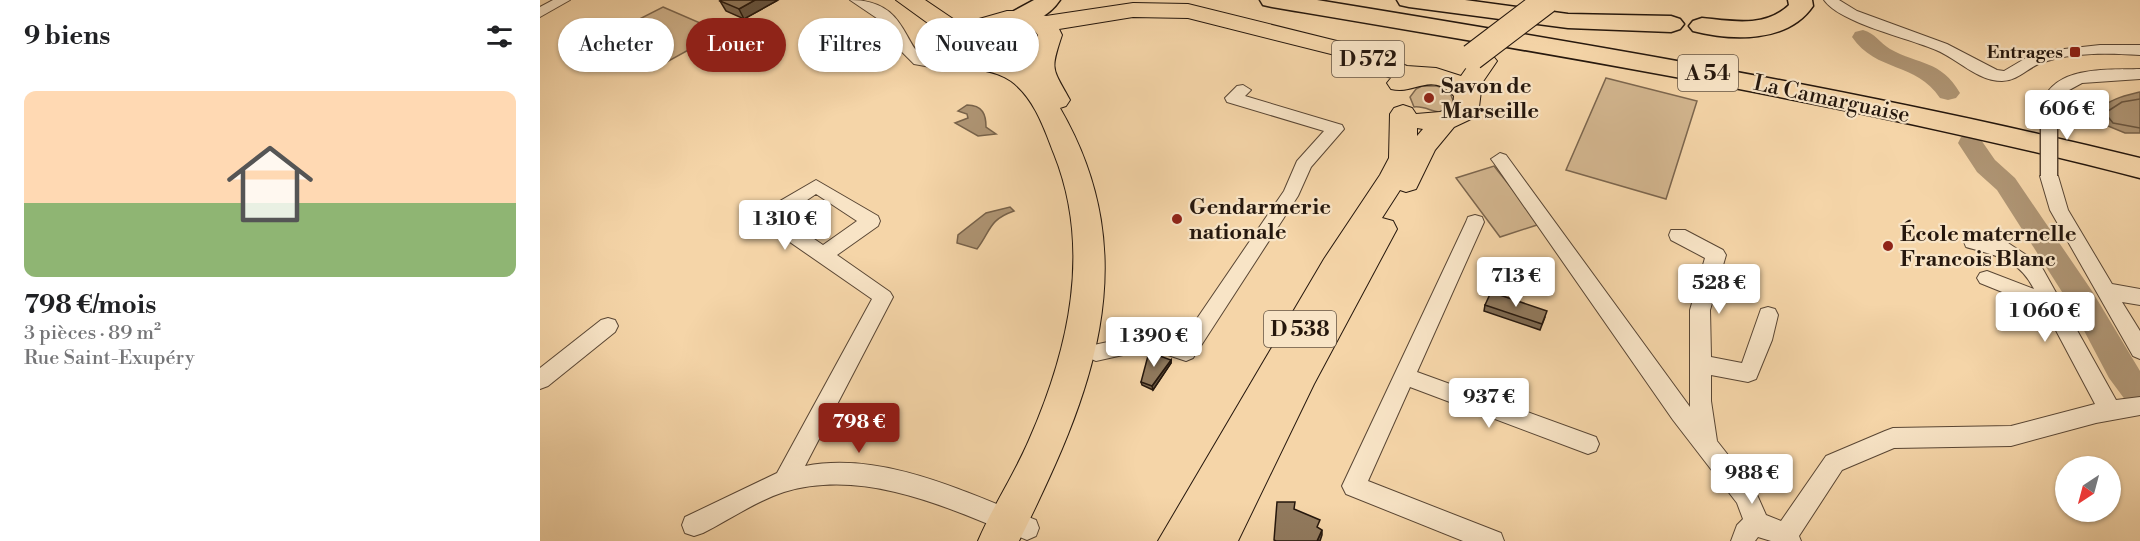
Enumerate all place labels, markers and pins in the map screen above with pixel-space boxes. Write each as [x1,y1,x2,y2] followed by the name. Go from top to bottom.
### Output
[1987,41,2063,64] place label: Entrages
[2068,45,2082,59] marker: Entrages
[1441,73,1539,125] place label: Savon de Marseille
[2025,90,2109,141] pin: 606 €
[1422,91,1436,105] marker: Savon de Marseille
[1189,194,1331,246] place label: Gendarmerie nationale
[730,200,840,251] pin: 1 310 €
[1170,212,1184,226] marker: Gendarmerie nationale
[1900,219,2077,273] place label: École maternelle Francois Blanc
[1881,239,1895,253] marker: École maternelle Francois Blanc
[1474,257,1558,308] pin: 713 €
[1677,264,1761,315] pin: 528 €
[1990,292,2100,343] pin: 1 060 €
[1099,317,1209,368] pin: 1 390 €
[1447,378,1531,429] pin: 937 €
[817,403,901,454] pin: 798 €
[1710,454,1794,505] pin: 988 €

